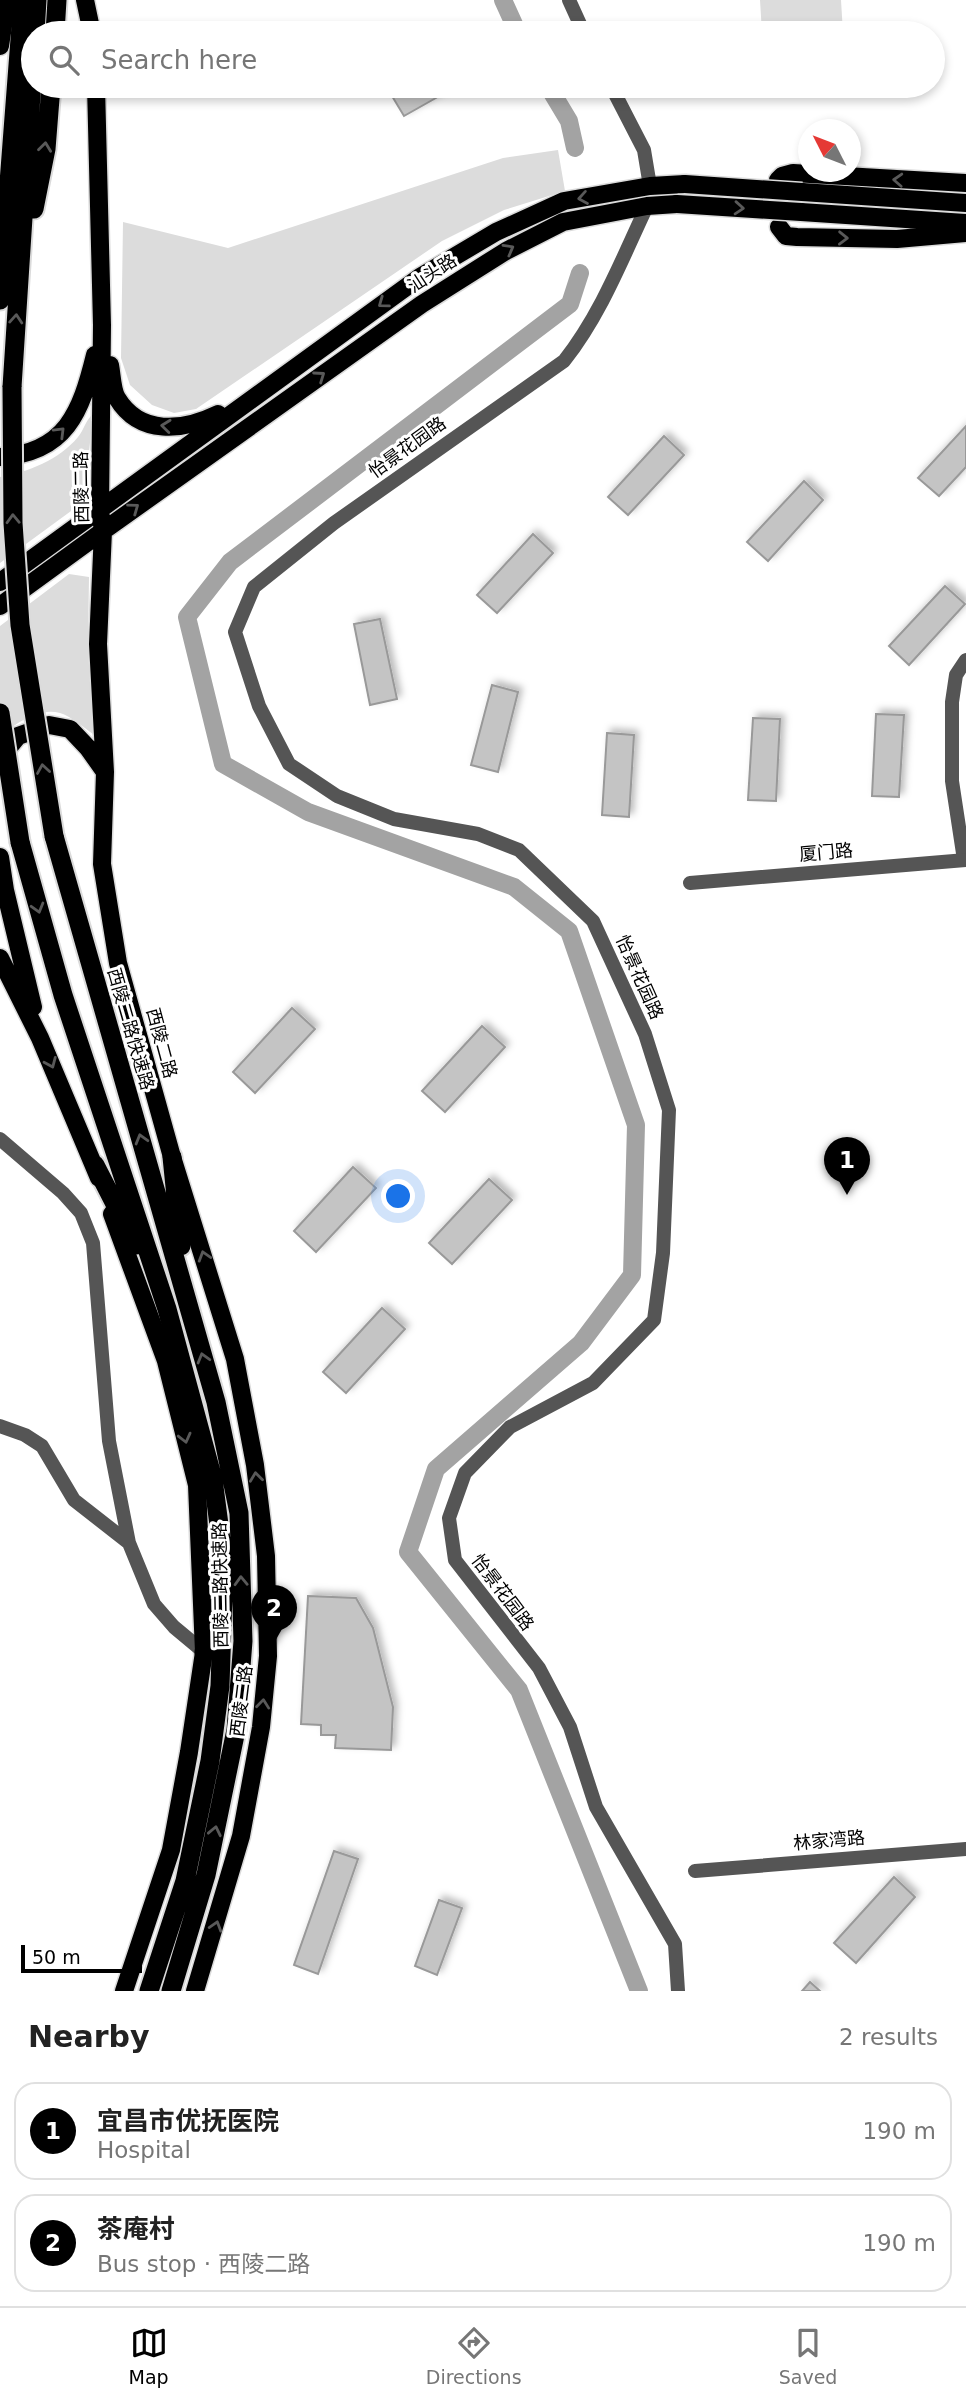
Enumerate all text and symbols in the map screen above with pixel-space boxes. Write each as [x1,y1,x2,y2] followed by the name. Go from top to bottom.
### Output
[21,21,945,98] search box
[45,41,83,79] icon: search
[101,45,257,75] text: Search here
[798,119,861,182] north arrow
[38,141,53,153] one-way arrow
[892,173,903,188] one-way arrow
[577,190,589,205] one-way arrow
[733,200,744,215] one-way arrow
[838,230,849,246] one-way arrow
[502,244,515,257] one-way arrow
[404,249,460,297] street label: 汕头路
[379,295,391,307] one-way arrow
[8,313,23,324] one-way arrow
[312,372,325,384] one-way arrow
[364,412,450,482] street label: 怡景花园路
[160,418,172,433] one-way arrow
[52,427,65,440] one-way arrow
[70,451,92,523] street label: 西陵二路
[126,504,139,516] one-way arrow
[5,513,20,524] one-way arrow
[36,763,51,775] one-way arrow
[798,839,854,865] street label: 厦门路
[30,902,45,914] one-way arrow
[612,932,668,1022] street label: 怡景花园路
[104,966,158,1092] street label: 西陵二路快速路
[143,1006,181,1080] street label: 西陵二路
[43,1056,57,1068] one-way arrow
[134,1134,149,1146] one-way arrow
[824,1137,870,1195] pin: 1
[381,1179,415,1213] your location
[197,1250,212,1262] one-way arrow
[197,1352,212,1364] one-way arrow
[177,1432,191,1444] one-way arrow
[249,1471,264,1483] one-way arrow
[208,1522,232,1648] street label: 西陵二路快速路
[468,1550,538,1634] street label: 怡景花园路
[234,1576,249,1587] one-way arrow
[251,1585,297,1643] pin: 2
[226,1664,256,1738] street label: 西陵二路
[255,1698,270,1709] one-way arrow
[207,1825,222,1837] one-way arrow
[792,1826,866,1854] street label: 林家湾路
[207,1920,222,1932] one-way arrow
[21,1942,142,1974] scale bar
[32,1946,81,1968] text: 50 m
[28,2019,150,2054] text: Nearby
[839,2024,938,2050] text: 2 results
[97,2106,279,2136] text: 宜昌市优抚医院
[45,2118,61,2144] text: 1
[862,2118,936,2144] text: 190 m
[97,2137,191,2163] text: Hospital
[97,2214,175,2244] text: 茶庵村
[45,2230,61,2256] text: 2
[862,2230,936,2256] text: 190 m
[97,2251,310,2277] text: Bus stop · 西陵二路
[129,2324,169,2388] tab: Map
[426,2324,522,2388] tab: Directions
[779,2324,837,2388] tab: Saved

